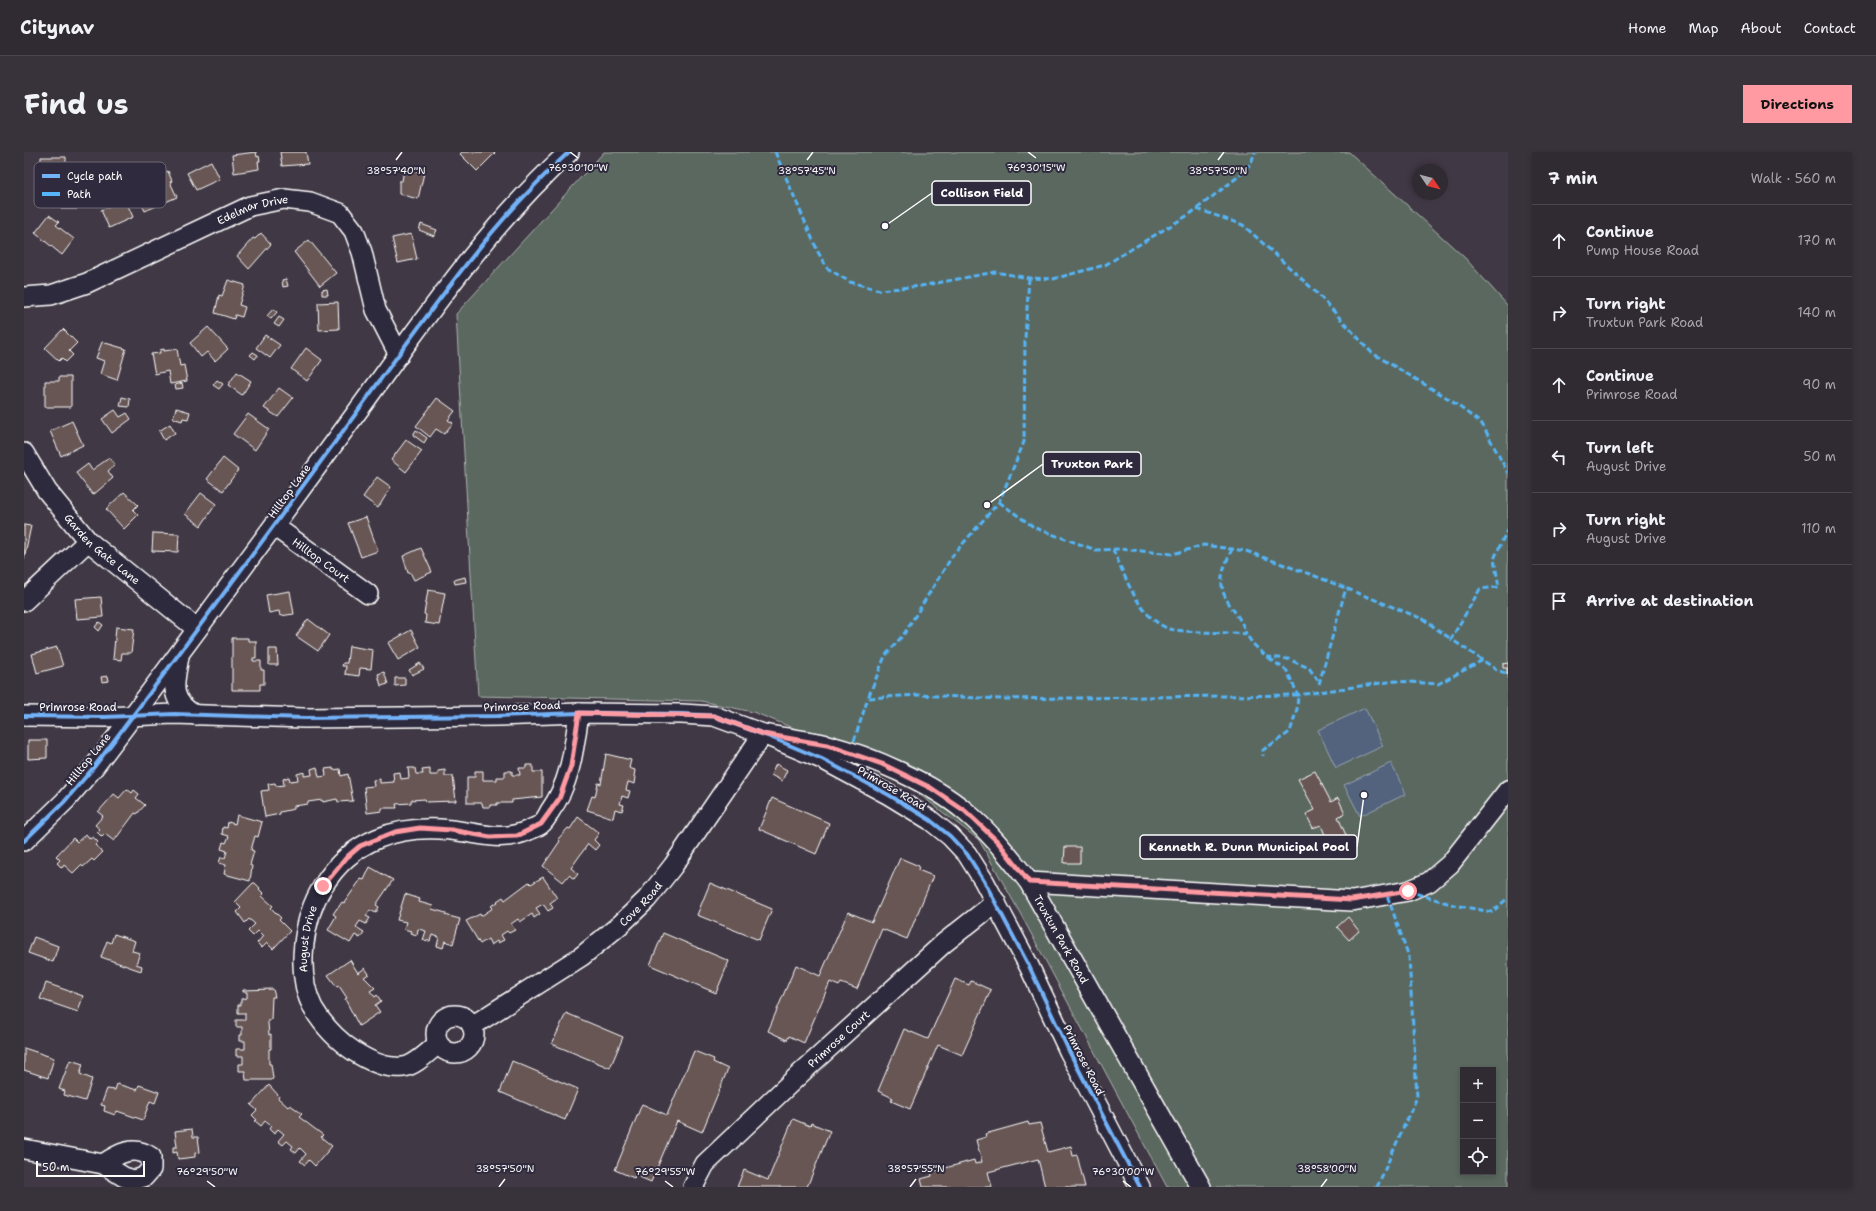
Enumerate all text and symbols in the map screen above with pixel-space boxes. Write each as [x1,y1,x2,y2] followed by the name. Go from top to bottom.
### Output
[20,15,94,40] text: Citynav
[1628,19,1667,37] text: Home
[1689,19,1719,37] text: Map
[1741,19,1782,37] text: About
[1804,19,1856,37] text: Contact
[24,85,129,123] text: Find us
[1743,85,1852,123] button: Directions
[548,161,608,174] text: 76°30'10"W
[1006,161,1066,174] text: 76°30'15"W
[34,162,166,208] legend
[366,164,426,177] text: 38°57'40"N
[778,164,836,177] text: 38°57'45"N
[1189,164,1247,177] text: 38°57'50"N
[1412,164,1448,200] north arrow
[1548,167,1598,189] text: 7 min
[67,169,123,184] text: Cycle path
[1751,170,1836,187] text: Walk · 560 m
[932,181,1031,205] callout: Collison Field
[941,185,1023,201] text: Collison Field
[67,187,91,202] text: Path
[215,192,289,229] street label: Edelmar Drive
[1586,222,1654,242] text: Continue
[1548,230,1570,252] icon: ahead
[1798,232,1836,249] text: 170 m
[1586,242,1699,259] text: Pump House Road
[1586,294,1666,314] text: Turn right
[1548,302,1570,324] icon: right
[1797,304,1836,321] text: 140 m
[1586,314,1703,331] text: Truxtun Park Road
[1586,366,1654,386] text: Continue
[1548,374,1570,396] icon: ahead
[1802,376,1836,393] text: 90 m
[1586,386,1677,403] text: Primrose Road
[1586,438,1654,458] text: Turn left
[1548,446,1570,468] icon: left
[1803,448,1836,465] text: 50 m
[1043,452,1141,476] callout: Truxton Park
[1051,456,1133,472] text: Truxton Park
[1586,458,1666,475] text: August Drive
[264,461,314,522] street label: Hilltop Lane
[1586,510,1666,530] text: Turn right
[61,511,143,588] street label: Garden Gate Lane
[1548,518,1570,540] icon: right
[1801,520,1836,537] text: 110 m
[1586,530,1666,547] text: August Drive
[289,534,353,586] street label: Hilltop Court
[1548,590,1570,612] icon: arrive
[1586,591,1754,611] text: Arrive at destination
[483,698,561,715] street label: Primrose Road
[39,700,117,715] street label: Primrose Road
[62,730,114,789] street label: Hilltop Lane
[855,763,929,814] street label: Primrose Road
[1140,835,1357,859] callout: Kenneth R. Dunn Municipal Pool
[1149,839,1349,855] text: Kenneth R. Dunn Municipal Pool
[314,877,332,895] route end
[616,879,666,930] street label: Cove Road
[1399,882,1417,900] route start
[1030,892,1092,986] street label: Truxtun Park Road
[296,903,321,973] street label: August Drive
[805,1007,873,1071] street label: Primrose Court
[1059,1022,1108,1098] street label: Primrose Road
[1460,1067,1496,1175] map controls
[1460,1067,1496,1103] button: +
[1460,1103,1496,1139] button: −
[1460,1139,1496,1175] button: locate
[36,1159,145,1178] scale bar
[42,1160,70,1175] text: 50 m
[476,1162,534,1175] text: 38°57'50"N
[887,1162,945,1175] text: 38°57'55"N
[1297,1162,1357,1175] text: 38°58'00"N
[176,1165,238,1178] text: 76°29'50"W
[635,1165,696,1178] text: 76°29'55"W
[1092,1165,1155,1178] text: 76°30'00"W

